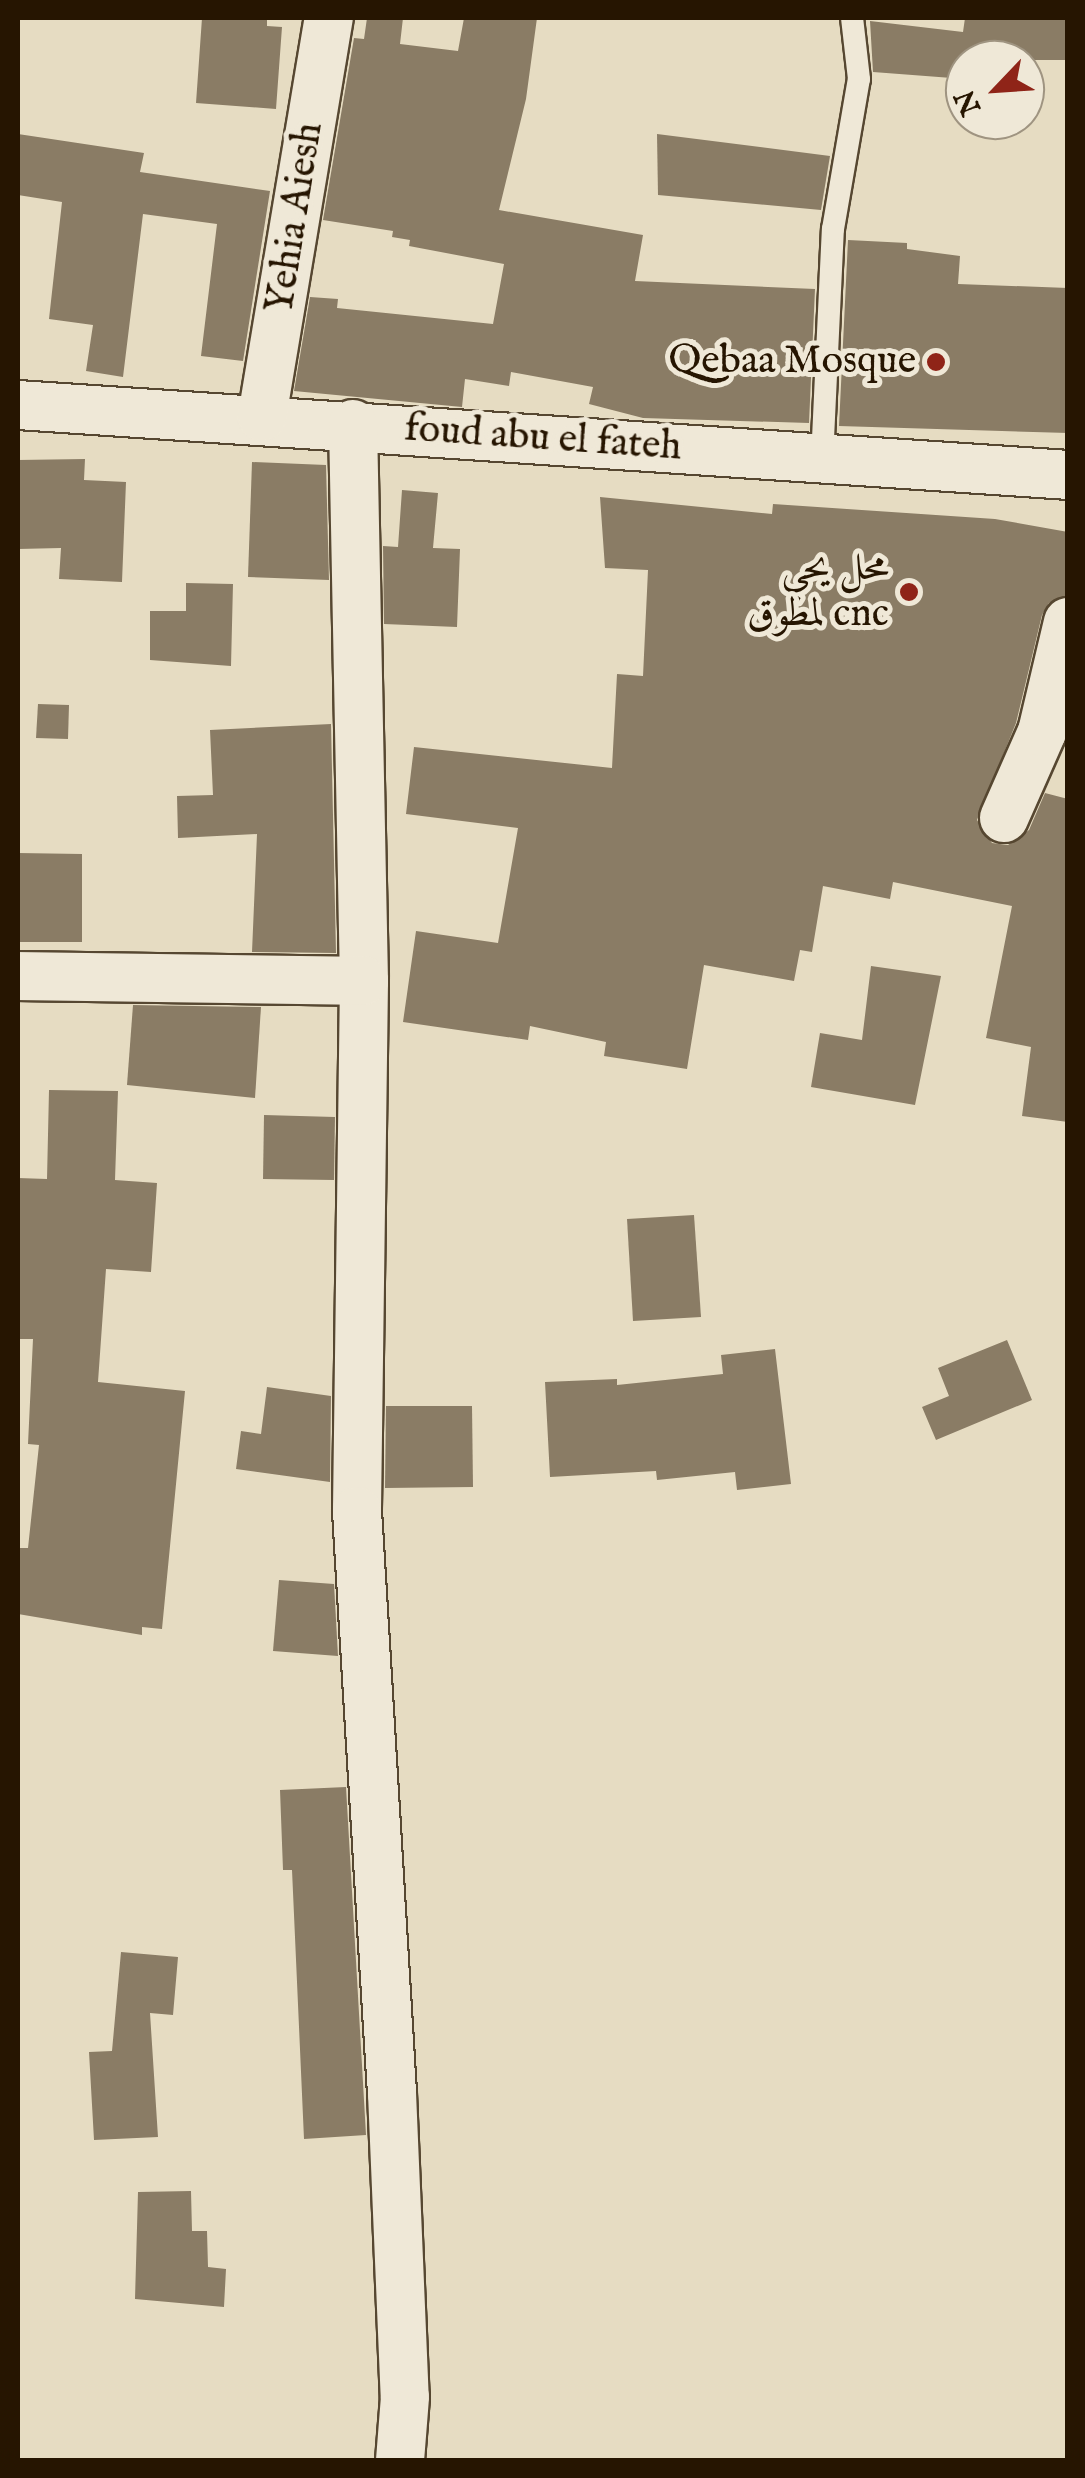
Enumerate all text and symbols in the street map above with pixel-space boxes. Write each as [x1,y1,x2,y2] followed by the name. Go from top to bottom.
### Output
[945,40,1045,140] north arrow
[948,84,990,120] text: N
[257,119,335,317] street label: Yehia Aiesh
[668,338,916,386] place label: Qebaa Mosque
[925,351,947,373] marker: Qebaa Mosque
[403,405,683,473] street label: foud abu el fateh
[747,545,889,639] place label: محل يحي لمطوق cnc
[898,581,920,603] marker: محل يحي لمطوق cnc

